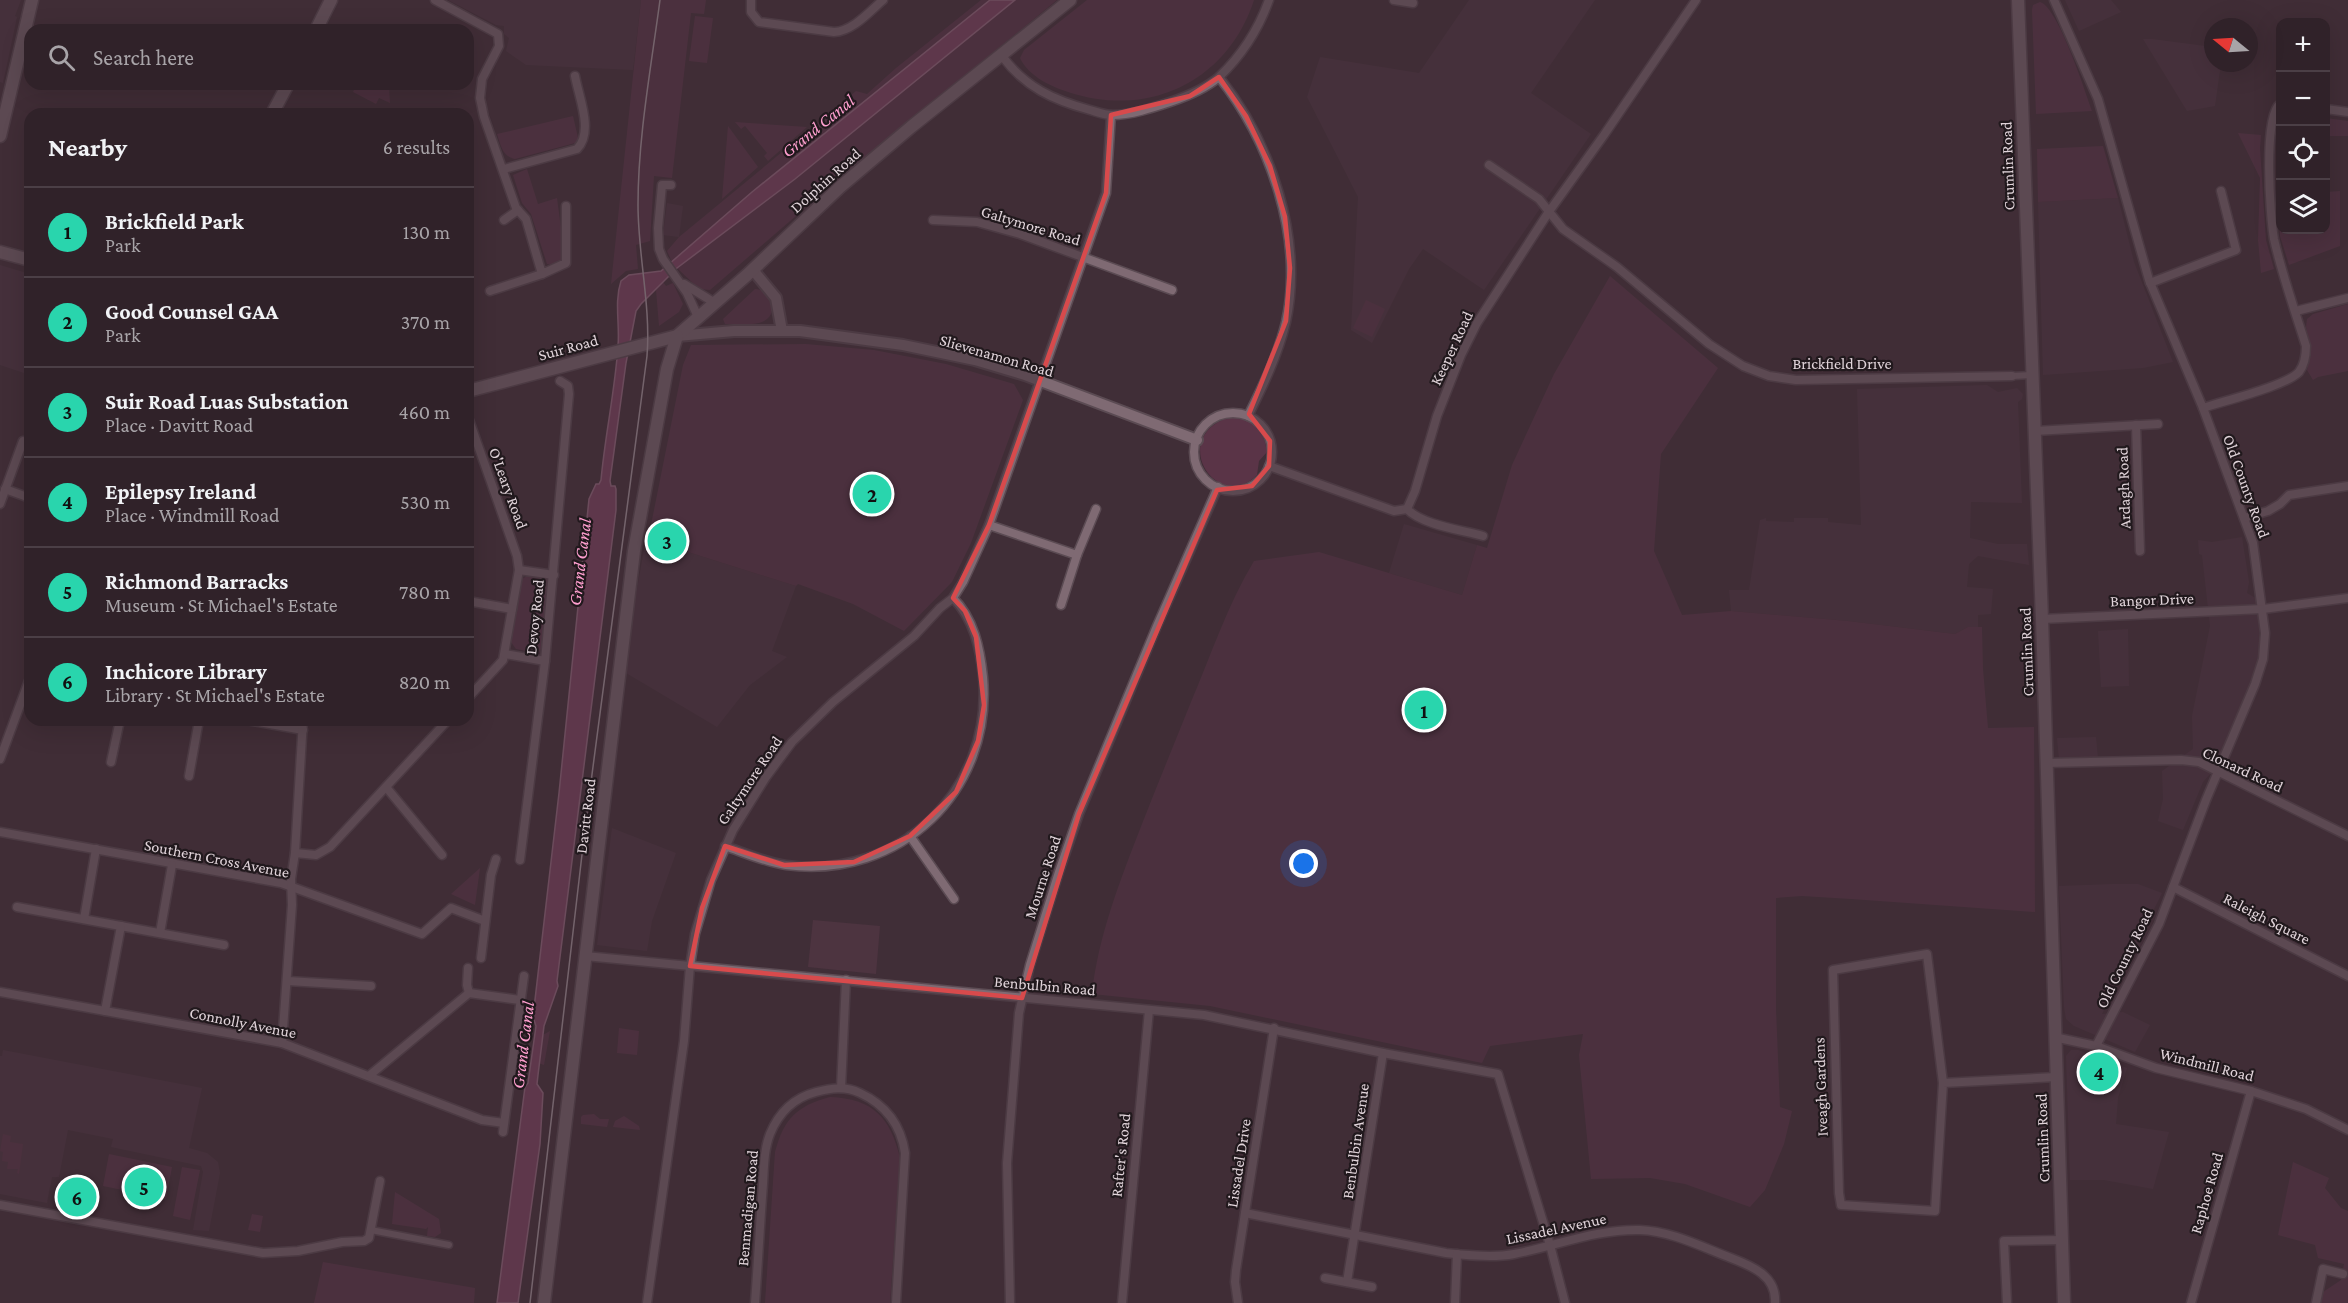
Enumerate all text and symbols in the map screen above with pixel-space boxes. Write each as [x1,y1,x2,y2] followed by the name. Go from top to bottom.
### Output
[2204,18,2258,72] north arrow
[2276,18,2330,234] map controls
[2276,18,2330,72] button: +
[24,24,474,90] search box
[45,41,78,74] icon: search
[93,45,194,70] text: Search here
[2276,72,2330,126] button: −
[778,90,859,161] water label: Grand Canal
[1997,121,2018,211] street label: Crumlin Road
[2276,126,2330,180] button: locate
[48,133,127,162] text: Nearby
[383,136,450,158] text: 6 results
[787,144,865,217] street label: Dolphin Road
[2276,180,2330,234] button: layers
[979,202,1083,250] street label: Galtymore Road
[105,209,244,234] text: Brickfield Park
[64,221,71,243] text: 1
[403,221,450,243] text: 130 m
[105,234,141,256] text: Park
[105,299,278,324] text: Good Counsel GAA
[1427,308,1477,388] street label: Keeper Road
[62,311,73,333] text: 2
[401,311,450,333] text: 370 m
[105,324,141,346] text: Park
[536,331,600,364] street label: Suir Road
[938,331,1056,380] street label: Slievenamon Road
[1793,355,1891,372] street label: Brickfield Drive
[105,389,349,414] text: Suir Road Luas Substation
[63,401,72,423] text: 3
[398,401,450,423] text: 460 m
[105,414,253,436] text: Place · Davitt Road
[2219,432,2273,541] street label: Old County Road
[485,445,531,532] street label: O'Leary Road
[2114,446,2134,529] street label: Ardagh Road
[852,472,892,516] pin: 2
[105,479,256,504] text: Epilepsy Ireland
[62,491,73,513] text: 4
[400,491,450,513] text: 530 m
[105,504,280,526] text: Place · Windmill Road
[565,517,595,607] water label: Grand Canal
[648,518,686,564] pin: 3
[105,569,288,594] text: Richmond Barracks
[522,578,548,656] street label: Devoy Road
[63,581,72,603] text: 5
[399,581,450,603] text: 780 m
[2110,590,2194,610] street label: Bangor Drive
[105,594,338,616] text: Museum · St Michael's Estate
[2016,607,2037,697] street label: Crumlin Road
[105,659,267,684] text: Inchicore Library
[62,671,73,693] text: 6
[399,671,450,693] text: 820 m
[105,684,325,706] text: Library · St Michael's Estate
[1404,688,1444,732] pin: 1
[714,732,786,828] street label: Galtymore Road
[2200,743,2286,796] street label: Clonard Road
[572,777,599,855] street label: Davitt Road
[1021,833,1064,921] street label: Mourne Road
[143,836,291,881] street label: Southern Cross Avenue
[1289,849,1318,878] your location
[2220,889,2313,948] street label: Raleigh Square
[2093,905,2157,1011] street label: Old County Road
[994,973,1097,998] street label: Benbulbin Road
[508,1000,538,1090] water label: Grand Canal
[188,1004,298,1042] street label: Connolly Avenue
[1810,1037,1832,1137] street label: Iveagh Gardens
[2158,1045,2256,1085] street label: Windmill Road
[2080,1050,2118,1094] pin: 4
[1339,1082,1372,1200] street label: Benbulbin Avenue
[2032,1093,2053,1183] street label: Crumlin Road
[1108,1112,1133,1198] street label: Rafter's Road
[1223,1118,1254,1209] street label: Lissadel Drive
[734,1149,762,1267] street label: Benmadigan Road
[2187,1150,2227,1236] street label: Raphoe Road
[124,1164,164,1210] pin: 5
[58,1174,97,1220] pin: 6
[1504,1210,1608,1247] street label: Lissadel Avenue

